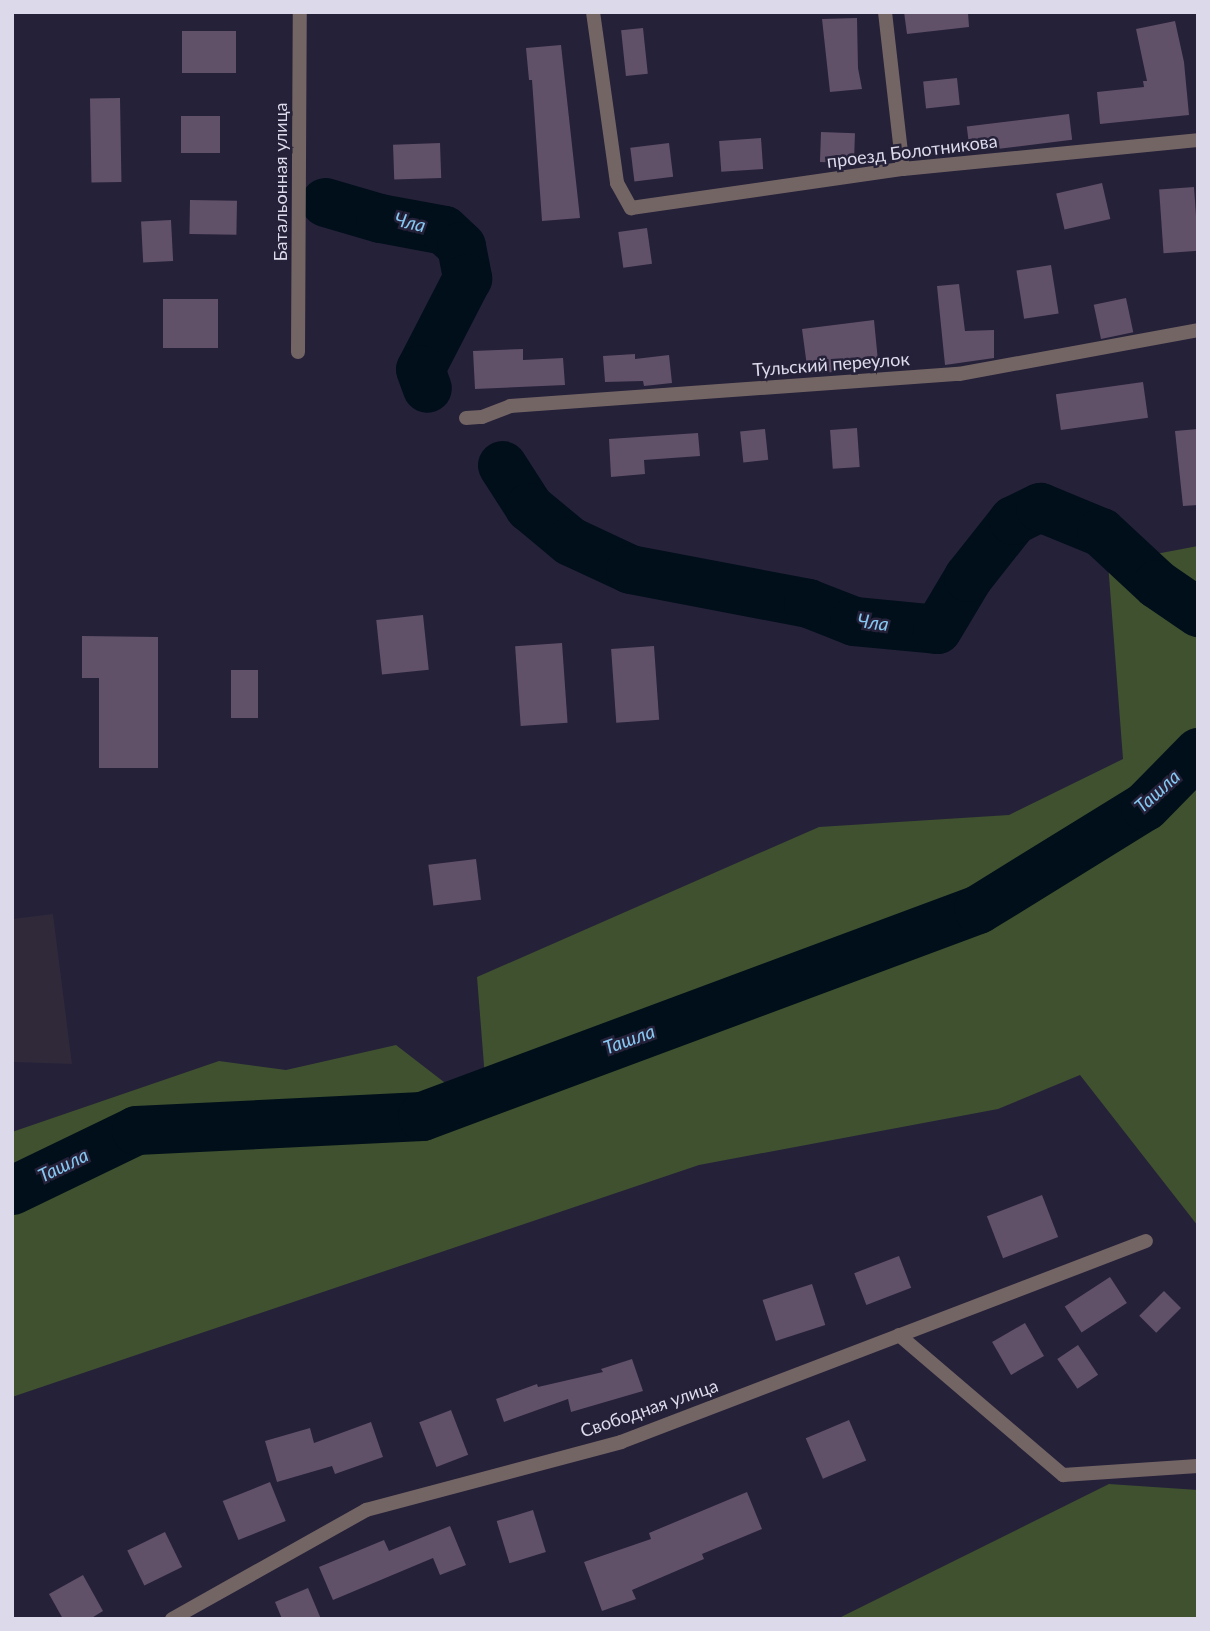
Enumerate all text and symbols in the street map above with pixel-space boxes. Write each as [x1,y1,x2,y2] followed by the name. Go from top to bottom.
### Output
[269,102,291,262] street label: Батальонная улица
[825,130,999,172] street label: проезд Болотникова
[392,207,428,237] water label: Чла
[752,348,910,380] street label: Тульский переулок
[856,609,890,635] water label: Чла
[1130,765,1184,817] water label: Ташла
[600,1019,658,1059] water label: Ташла
[34,1143,92,1187] water label: Ташла
[577,1374,721,1442] street label: Свободная улица

